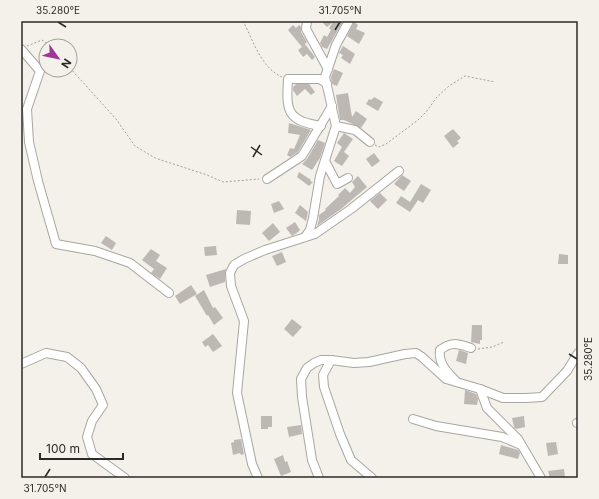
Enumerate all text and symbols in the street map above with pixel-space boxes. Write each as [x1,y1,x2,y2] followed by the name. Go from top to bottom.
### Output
[36,4,80,16] text: 35.280°E
[319,4,361,16] text: 31.705°N
[38,38,78,78] north arrow
[58,56,75,71] text: N
[582,337,594,381] text: 35.280°E
[40,435,123,461] scale bar
[46,441,80,456] text: 100 m
[24,482,66,494] text: 31.705°N

